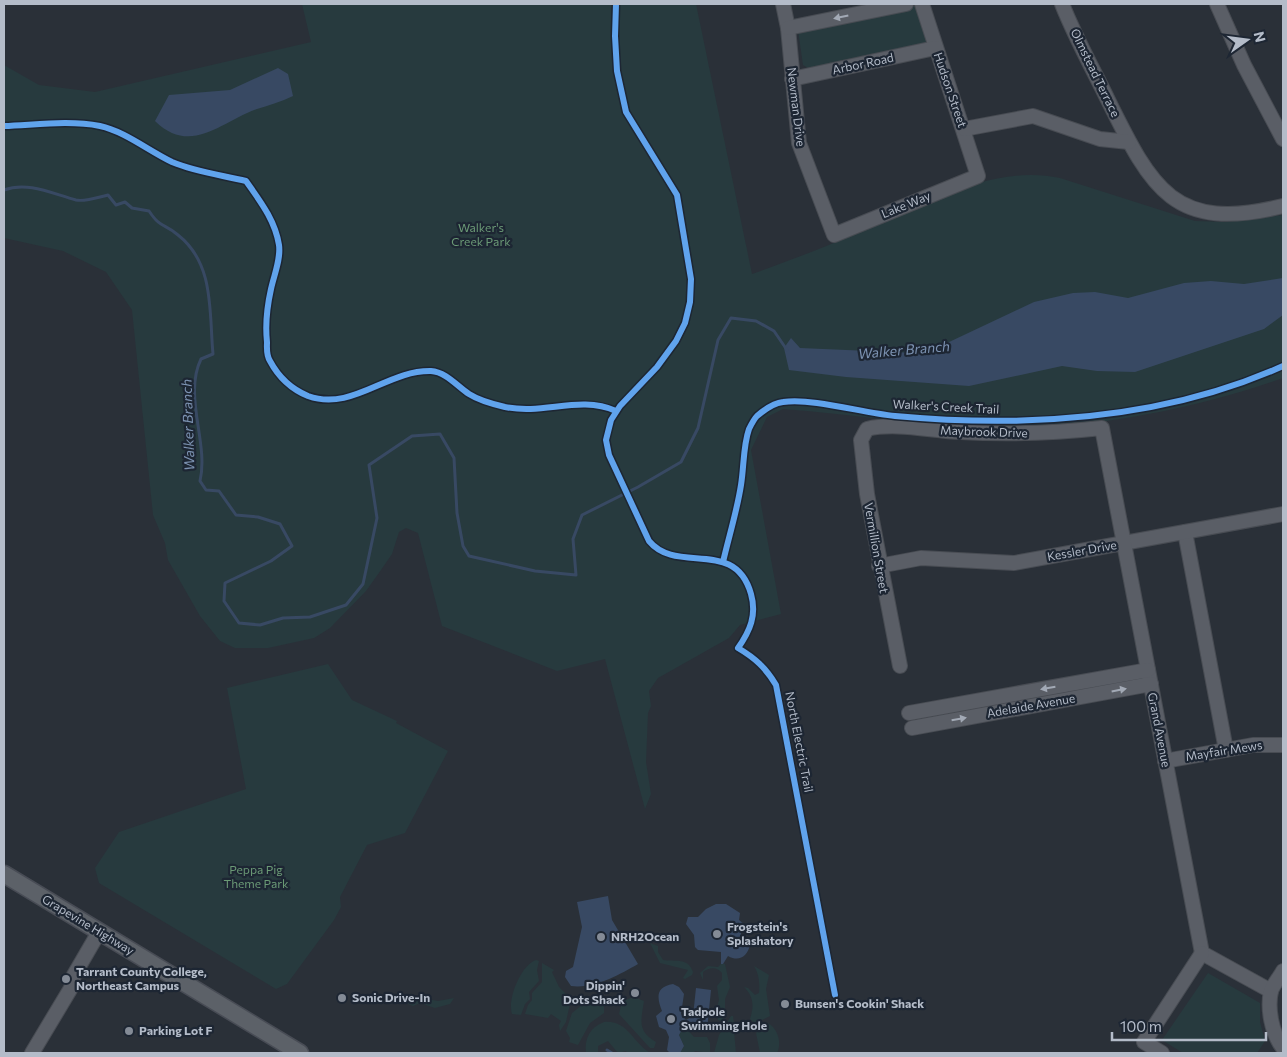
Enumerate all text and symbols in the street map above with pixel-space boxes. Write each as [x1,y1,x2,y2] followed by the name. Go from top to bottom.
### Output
[834,13,849,21] one-way arrow
[1222,15,1272,65] north arrow
[1068,26,1123,119] street label: Olmstead Terrace
[1251,30,1270,44] text: N
[831,50,895,76] street label: Arbor Road
[932,50,970,129] street label: Hudson Street
[785,66,809,147] street label: Newman Drive
[879,188,932,220] street label: Lake Way
[451,220,511,248] park label: Walker's Creek Park
[857,337,951,362] water label: Walker Branch
[177,379,198,471] water label: Walker Branch
[893,396,1000,416] street label: Walker's Creek Trail
[940,422,1028,440] street label: Maybrook Drive
[862,502,892,594] street label: Vermillion Street
[1046,537,1118,563] street label: Kessler Drive
[1040,684,1056,692] one-way arrow
[1112,685,1128,693] one-way arrow
[783,690,817,793] street label: North Electric Trail
[986,690,1076,720] street label: Adelaide Avenue
[1146,691,1174,768] street label: Grand Avenue
[952,715,968,723] one-way arrow
[1184,737,1263,763] street label: Mayfair Mews
[223,862,289,890] park label: Peppa Pig Theme Park
[40,891,137,957] street label: Grapevine Highway
[727,919,794,947] place label: Frogstein's Splashatory
[711,928,723,940] marker: Frogstein's Splashatory
[611,929,679,943] place label: NRH2Ocean
[595,931,607,943] marker: NRH2Ocean
[76,964,207,992] place label: Tarrant County College, Northeast Campus
[60,973,72,985] marker: Tarrant County College, Northeast Campus
[563,978,625,1006] place label: Dippin' Dots Shack
[629,987,641,999] marker: Dippin' Dots Shack
[352,990,430,1004] place label: Sonic Drive-In
[336,992,348,1004] marker: Sonic Drive-In
[795,996,924,1010] place label: Bunsen's Cookin' Shack
[779,998,791,1010] marker: Bunsen's Cookin' Shack
[681,1004,767,1032] place label: Tadpole Swimming Hole
[1112,1010,1266,1042] scale bar
[665,1013,677,1025] marker: Tadpole Swimming Hole
[1120,1017,1162,1035] text: 100 m
[139,1023,213,1037] place label: Parking Lot F
[123,1025,135,1037] marker: Parking Lot F

